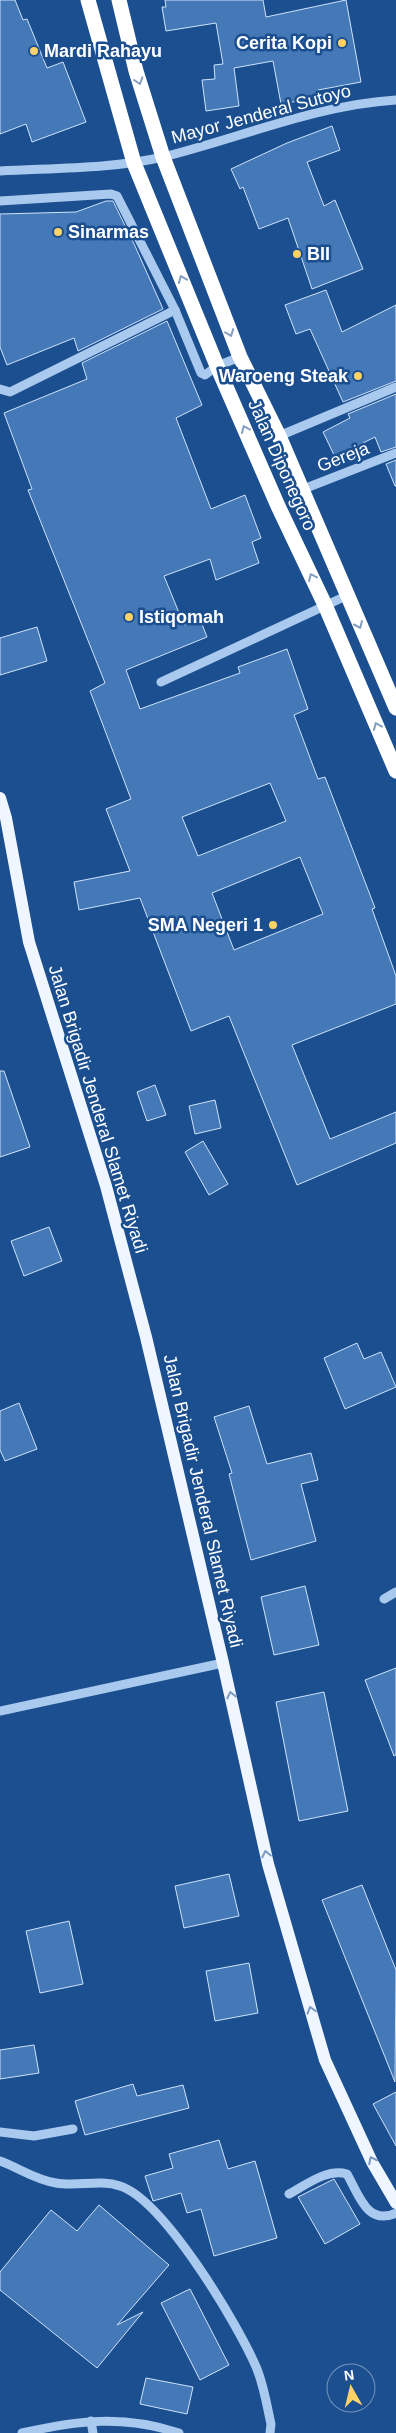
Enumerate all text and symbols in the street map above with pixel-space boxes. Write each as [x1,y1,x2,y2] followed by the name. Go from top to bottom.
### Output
[236,33,332,53] place label: Cerita Kopi
[336,37,348,49] marker: Cerita Kopi
[44,41,162,61] place label: Mardi Rahayu
[28,45,40,57] marker: Mardi Rahayu
[133,77,143,85] one-way arrow
[169,80,353,148] street label: Mayor Jenderal Sutoyo
[68,222,149,242] place label: Sinarmas
[52,226,64,238] marker: Sinarmas
[307,244,330,264] place label: BII
[291,248,303,260] marker: BII
[178,275,189,284] one-way arrow
[224,328,234,336] one-way arrow
[219,366,349,386] place label: Waroeng Steak
[352,370,364,382] marker: Waroeng Steak
[244,396,320,534] street label: Jalan Diponegoro
[240,425,251,434] one-way arrow
[314,438,373,476] street label: Gereja
[308,573,318,582] one-way arrow
[139,607,224,627] place label: Istiqomah
[123,611,135,623] marker: Istiqomah
[353,620,364,629] one-way arrow
[372,722,383,731] one-way arrow
[148,915,263,935] place label: SMA Negeri 1
[267,919,279,931] marker: SMA Negeri 1
[45,963,151,1255] street label: Jalan Brigadir Jenderal Slamet Riyadi
[159,1353,247,1649] street label: Jalan Brigadir Jenderal Slamet Riyadi
[226,1691,236,1700] one-way arrow
[261,1850,272,1859] one-way arrow
[306,2007,316,2015] one-way arrow
[368,2157,378,2166] one-way arrow
[326,2363,376,2413] north arrow
[343,2366,355,2384] text: N

